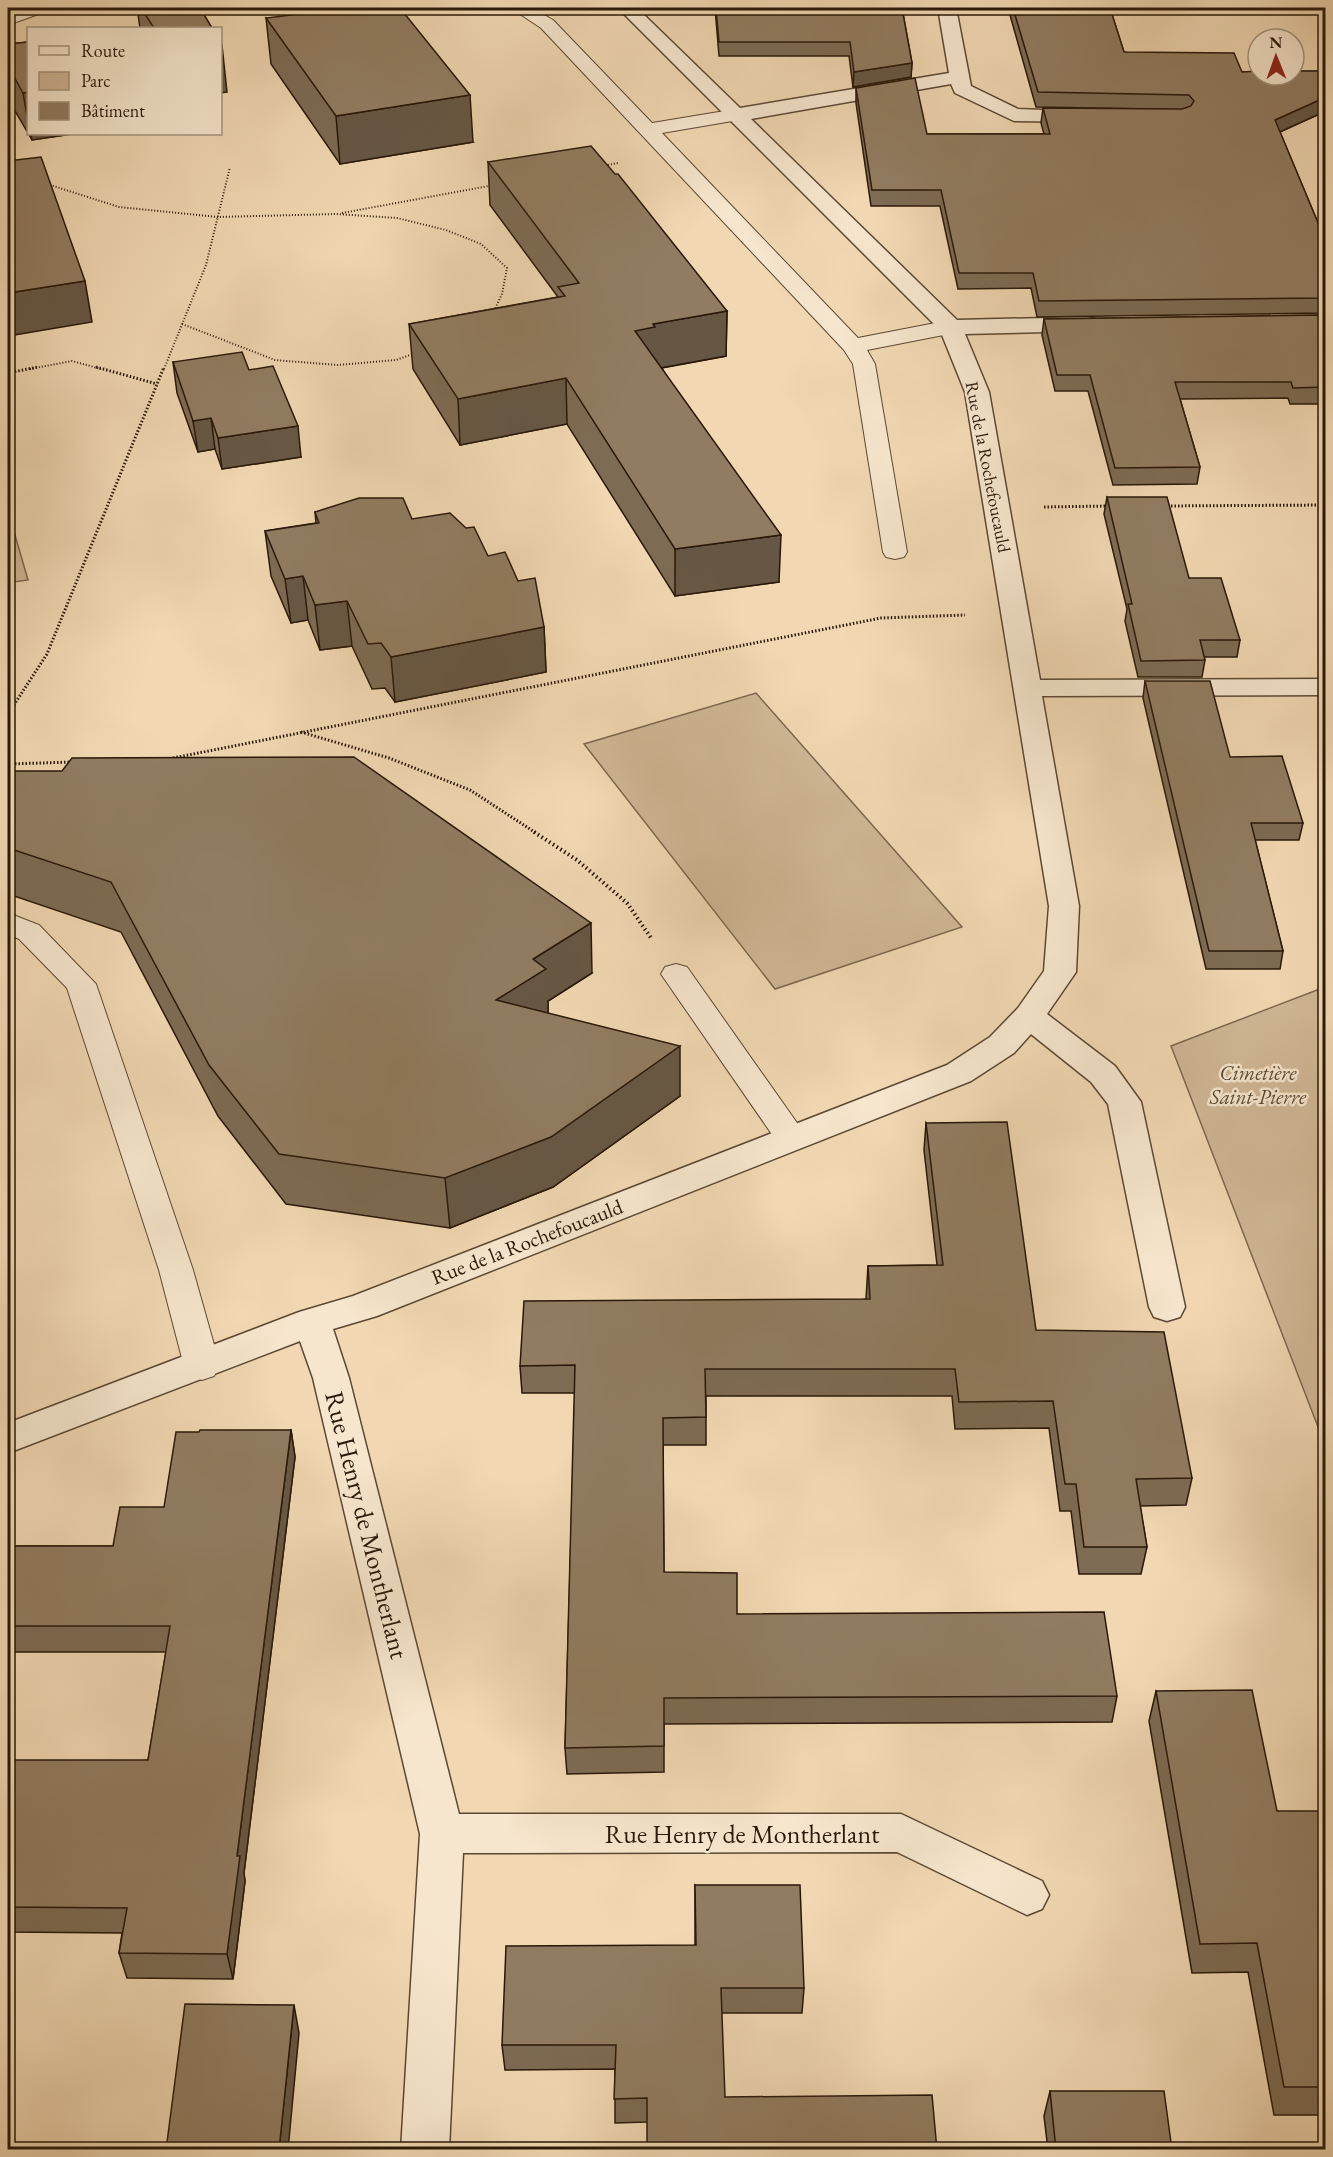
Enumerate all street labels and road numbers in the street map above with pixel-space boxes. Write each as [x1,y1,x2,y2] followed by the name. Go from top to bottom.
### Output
[961,379,1017,555] street label: Rue de la Rochefoucauld
[427,1192,627,1291] street label: Rue de la Rochefoucauld
[317,1388,417,1662] street label: Rue Henry de Montherlant
[605,1817,879,1851] street label: Rue Henry de Montherlant

